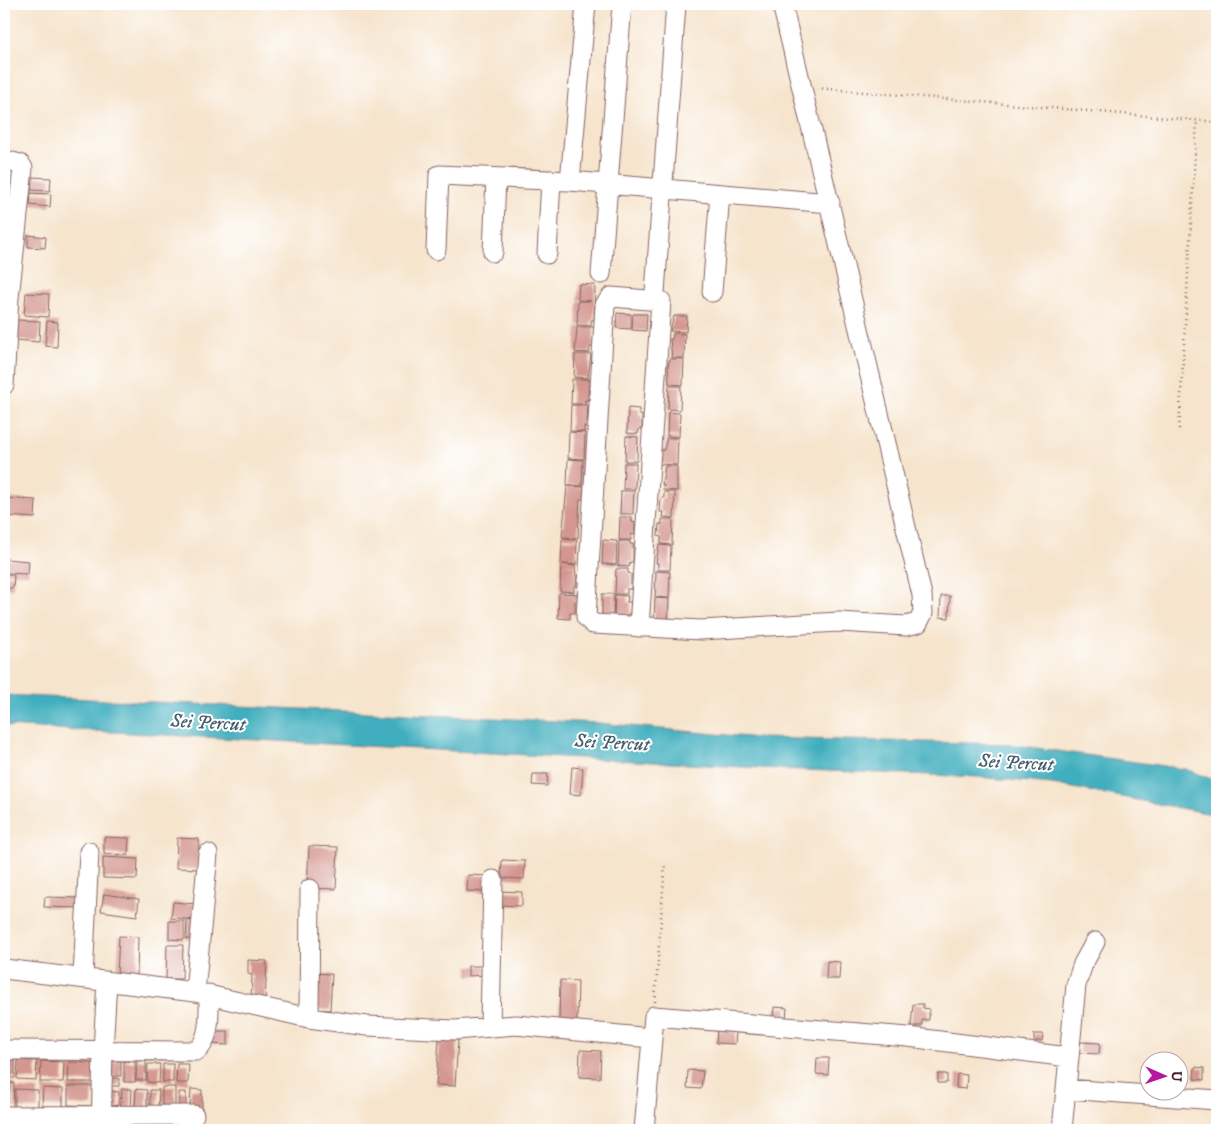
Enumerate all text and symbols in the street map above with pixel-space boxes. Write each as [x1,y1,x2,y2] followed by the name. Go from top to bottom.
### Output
[169,710,247,737] water label: Sei Percut
[573,730,651,757] water label: Sei Percut
[977,750,1055,777] water label: Sei Percut
[1138,1052,1188,1102] north arrow
[1167,1071,1185,1082] text: U

